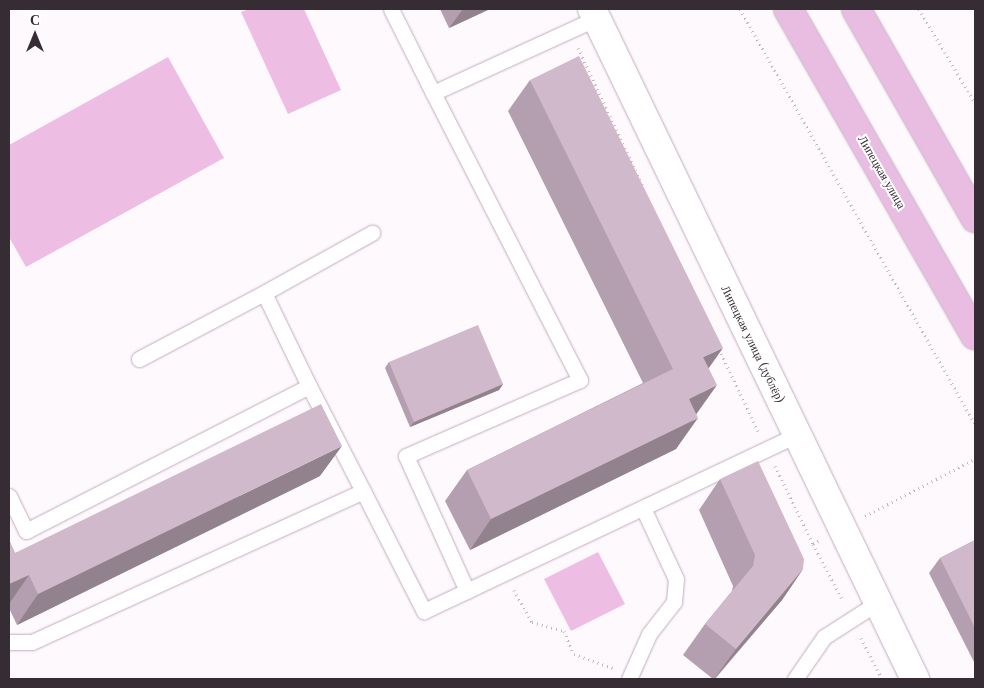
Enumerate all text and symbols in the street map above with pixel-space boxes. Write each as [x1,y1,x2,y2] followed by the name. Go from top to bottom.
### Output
[10,10,60,60] north arrow
[30,11,40,29] text: С
[855,133,909,211] street label: Липецкая улица
[718,283,788,405] street label: Липецкая улица (дублёр)

